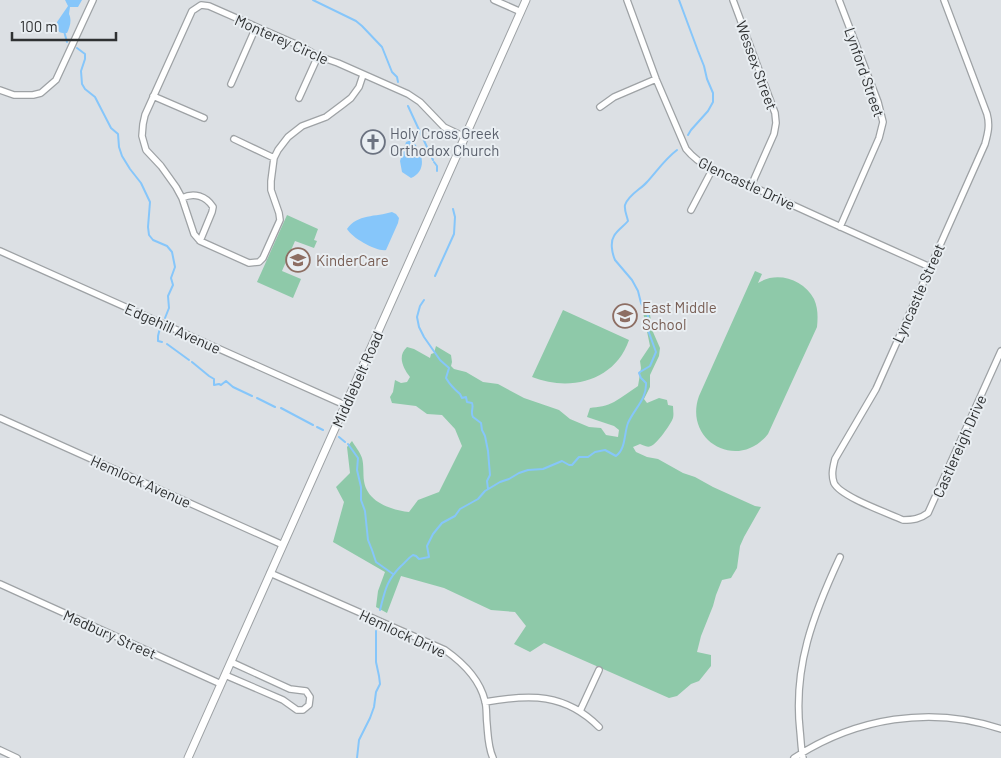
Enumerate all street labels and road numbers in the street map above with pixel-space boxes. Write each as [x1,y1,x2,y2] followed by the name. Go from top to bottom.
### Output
[232,10,332,68] street label: Monterey Circle
[733,18,781,112] street label: Wessex Street
[841,25,889,119] street label: Lynford Street
[696,153,798,213] street label: Glencastle Drive
[888,241,948,345] street label: Lyncastle Street
[122,299,224,357] street label: Edgehill Avenue
[328,328,386,430] street label: Middlebelt Road
[928,392,990,500] street label: Castlereigh Drive
[88,451,194,511] street label: Hemlock Avenue
[61,605,159,663] street label: Medbury Street
[357,605,449,661] street label: Hemlock Drive

